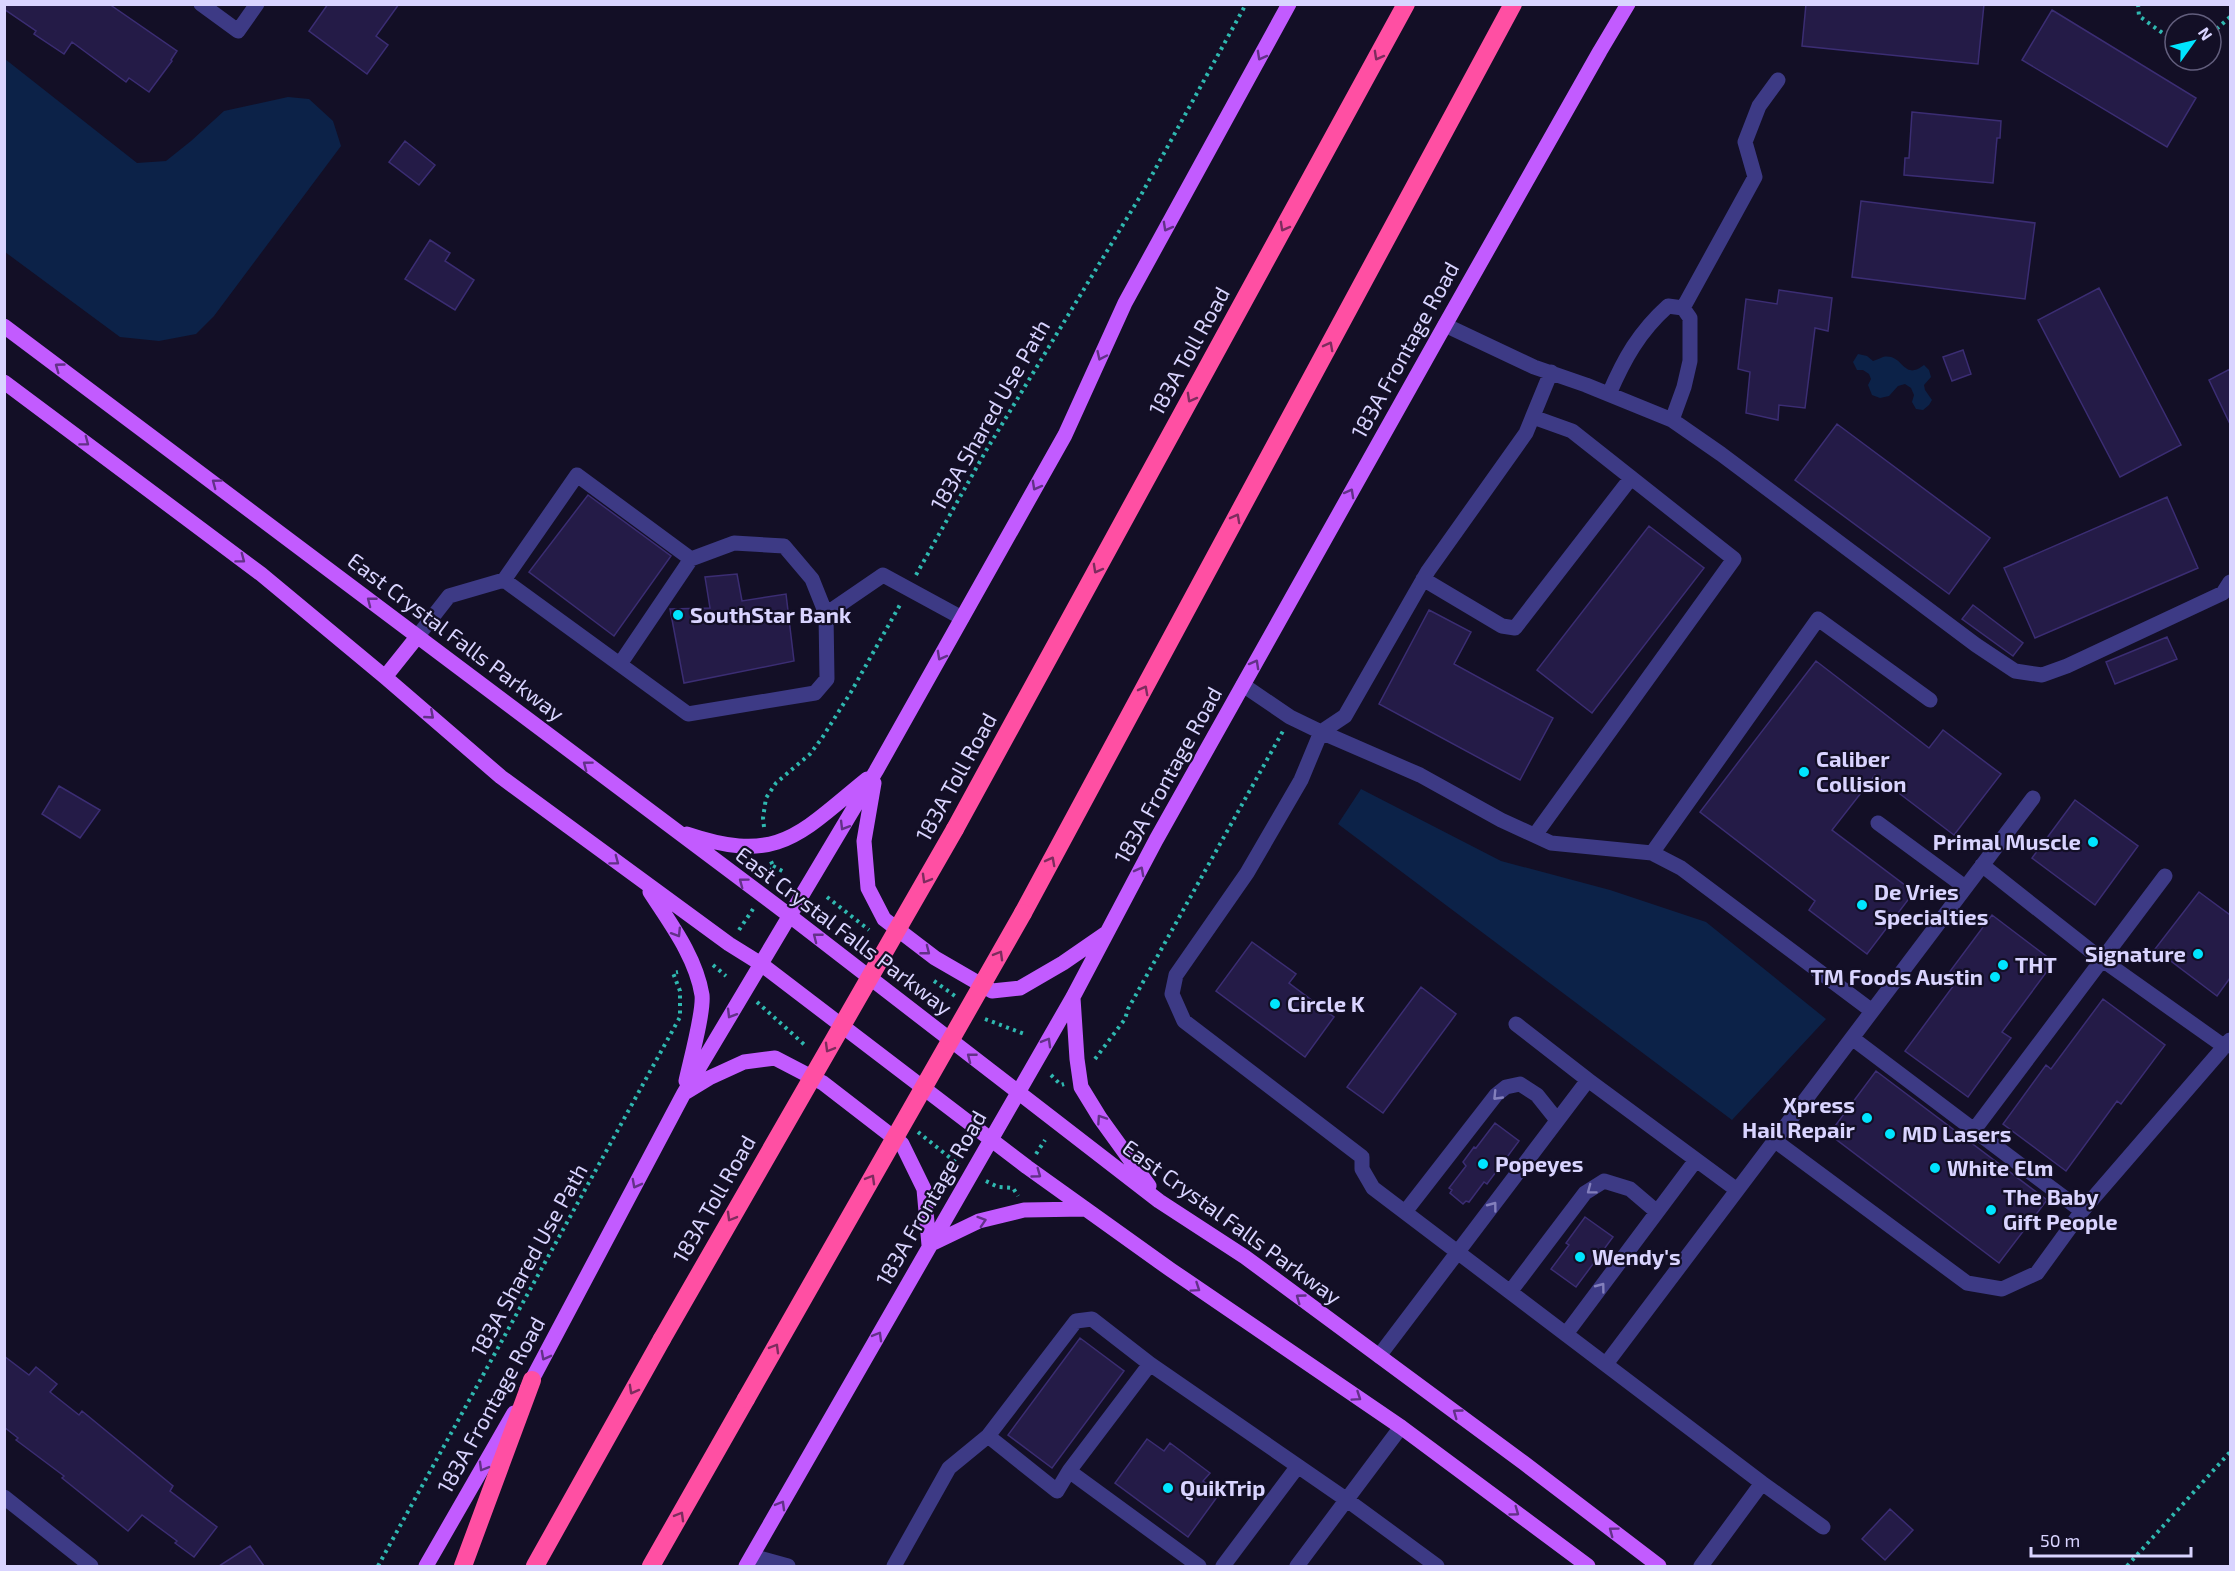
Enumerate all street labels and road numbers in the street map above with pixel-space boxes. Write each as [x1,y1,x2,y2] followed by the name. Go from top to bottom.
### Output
[1345,257,1463,442] street label: 183A Frontage Road
[1142,282,1234,419] street label: 183A Toll Road
[924,314,1054,515] street label: 183A Shared Use Path
[343,546,570,726] street label: East Crystal Falls Parkway
[1108,682,1226,867] street label: 183A Frontage Road
[909,708,1001,845] street label: 183A Toll Road
[731,840,958,1020] street label: East Crystal Falls Parkway
[869,1105,991,1290] street label: 183A Frontage Road
[666,1130,760,1267] street label: 183A Toll Road
[1118,1133,1347,1309] street label: East Crystal Falls Parkway
[464,1159,592,1360] street label: 183A Shared Use Path
[431,1312,549,1497] street label: 183A Frontage Road

